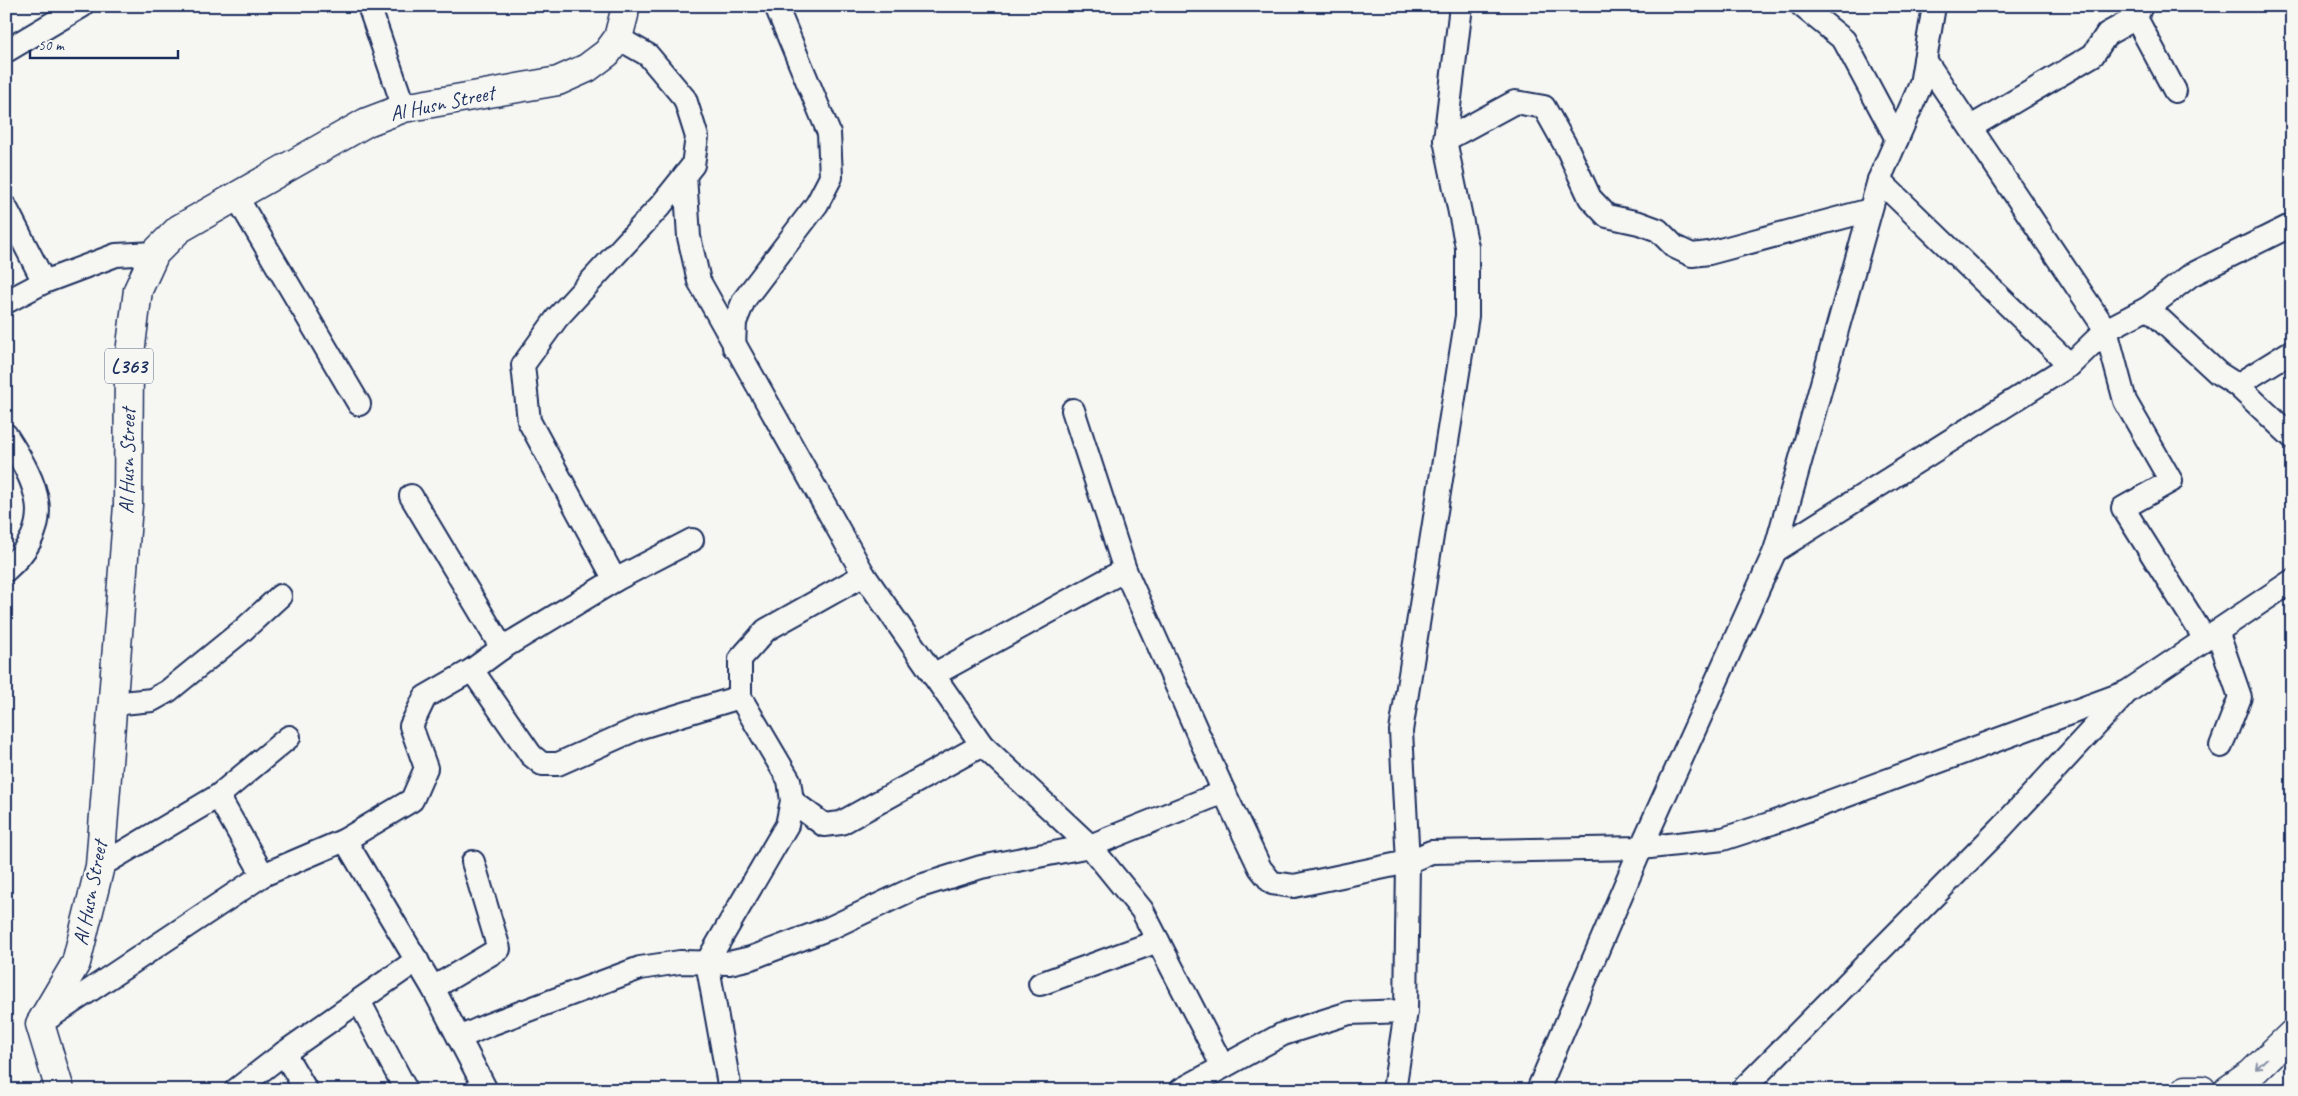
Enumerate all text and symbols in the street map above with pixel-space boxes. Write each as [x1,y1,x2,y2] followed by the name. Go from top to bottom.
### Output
[30,28,178,60] scale bar
[38,36,65,55] text: 50 m
[388,79,499,127] street label: Al Husn Street
[105,348,153,384] road number: L363
[113,405,141,514] street label: Al Husn Street
[67,836,113,947] street label: Al Husn Street
[2255,1058,2268,1070] one-way arrow

